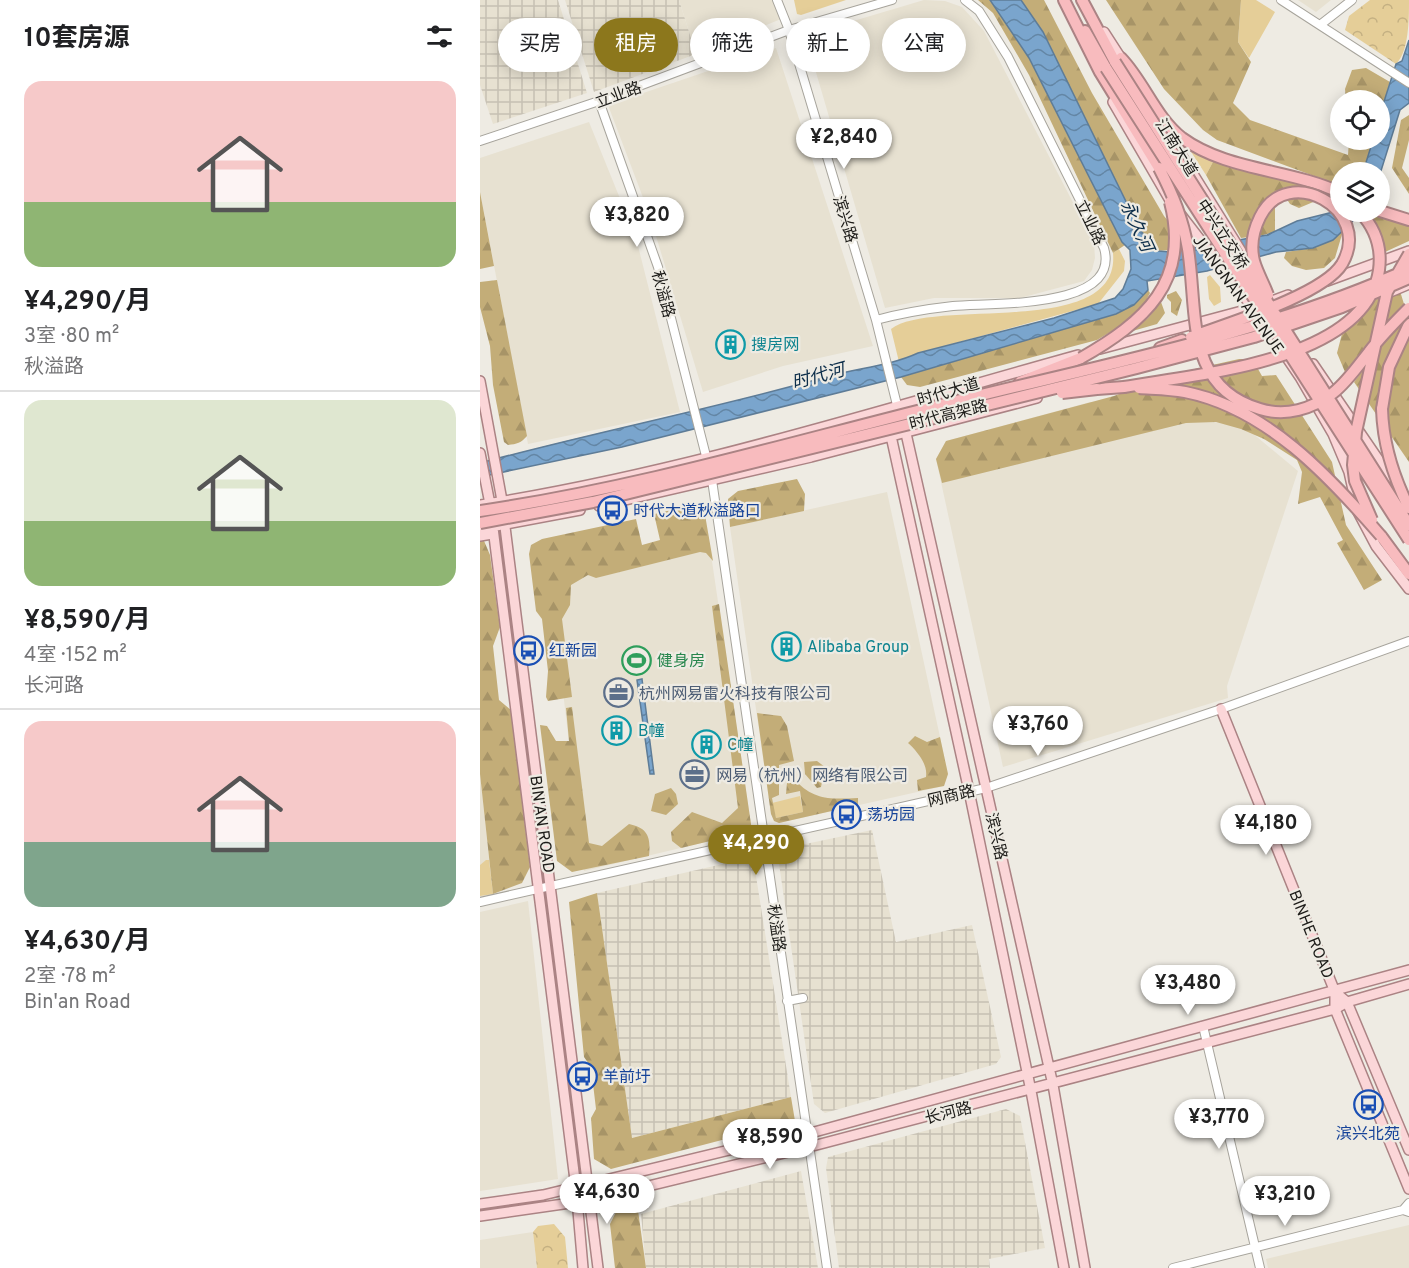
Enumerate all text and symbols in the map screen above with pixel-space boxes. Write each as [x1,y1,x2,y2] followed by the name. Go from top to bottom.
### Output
[498,18,582,72] chip: 买房
[594,18,678,72] chip: 租房
[690,18,774,72] chip: 筛选
[786,18,870,72] chip: 新上
[882,18,966,72] chip: 公寓
[423,20,456,53] icon: filters
[24,23,130,56] text: 10套房源
[593,78,645,113] street label: 立业路
[1330,90,1390,222] map controls
[1330,90,1390,150] button: locate
[1150,116,1201,181] street label: 江南大道
[795,119,893,170] pin: ¥2,840
[186,120,294,228] icon: home
[810,125,878,151] text: ¥2,840
[1330,162,1390,222] button: layers
[828,194,861,245] street label: 滨兴路
[1191,196,1251,274] street label: 中兴立交桥
[588,197,686,248] pin: ¥3,820
[1070,197,1109,249] street label: 立业路
[1114,197,1159,259] water label: 永久河
[604,203,670,229] text: ¥3,820
[1187,232,1287,359] street label: JIANGNAN AVENUE
[646,269,678,320] street label: 秋溢路
[24,286,152,319] text: ¥4,290/月
[24,324,119,350] text: 3室 · 80 m²
[714,328,746,360] building icon: 搜房网
[751,336,799,356] place label: 搜房网
[24,355,84,381] text: 秋溢路
[789,359,850,396] water label: 时代河
[915,374,982,411] street label: 时代大道
[907,397,990,435] street label: 时代高架路
[186,439,294,547] icon: home
[596,494,628,526] bus stop icon: 时代大道秋溢路口
[633,502,761,522] place label: 时代大道秋溢路口
[24,605,151,638] text: ¥8,590/月
[770,630,802,662] building icon: Alibaba Group
[512,634,544,666] bus stop icon: 红新园
[807,638,909,658] place label: Alibaba Group
[549,642,597,662] place label: 红新园
[24,643,127,669] text: 4室 · 152 m²
[620,644,652,676] sports icon: 健身房
[657,652,705,672] place label: 健身房
[24,674,84,700] text: 长河路
[602,677,634,709] office icon: 杭州网易雷火科技有限公司
[639,685,831,705] place label: 杭州网易雷火科技有限公司
[989,706,1087,757] pin: ¥3,760
[1007,712,1069,738] text: ¥3,760
[601,714,633,746] building icon: B幢
[638,722,665,742] place label: B幢
[690,728,722,760] building icon: C幢
[727,736,753,756] place label: C幢
[679,759,711,791] office icon: 网易（杭州）网络有限公司
[186,760,294,868] icon: home
[716,767,908,787] place label: 网易（杭州）网络有限公司
[524,774,558,874] street label: BIN'AN ROAD
[926,782,977,812] street label: 网商路
[830,798,862,830] bus stop icon: 荡坊园
[1217,805,1315,856] pin: ¥4,180
[867,806,915,826] place label: 荡坊园
[980,811,1010,862] street label: 滨兴路
[1234,811,1298,837] text: ¥4,180
[707,825,805,876] pin: ¥4,290
[722,831,790,857] text: ¥4,290
[1283,888,1337,982] street label: BINHE ROAD
[762,903,788,953] street label: 秋溢路
[24,926,151,959] text: ¥4,630/月
[24,964,116,990] text: 2室 · 78 m²
[1139,965,1237,1016] pin: ¥3,480
[1155,971,1221,997] text: ¥3,480
[24,990,131,1016] text: Bin'an Road
[566,1060,598,1092] bus stop icon: 羊前圩
[603,1068,651,1088] place label: 羊前圩
[1352,1089,1384,1121] bus stop icon: 滨兴北苑
[923,1098,974,1129] street label: 长河路
[1170,1099,1268,1150] pin: ¥3,770
[1188,1105,1250,1131] text: ¥3,770
[721,1119,819,1170] pin: ¥8,590
[737,1125,803,1151] text: ¥8,590
[1336,1125,1400,1145] place label: 滨兴北苑
[558,1174,656,1225] pin: ¥4,630
[1236,1176,1334,1227] pin: ¥3,210
[573,1180,641,1206] text: ¥4,630
[1254,1182,1316,1208] text: ¥3,210

